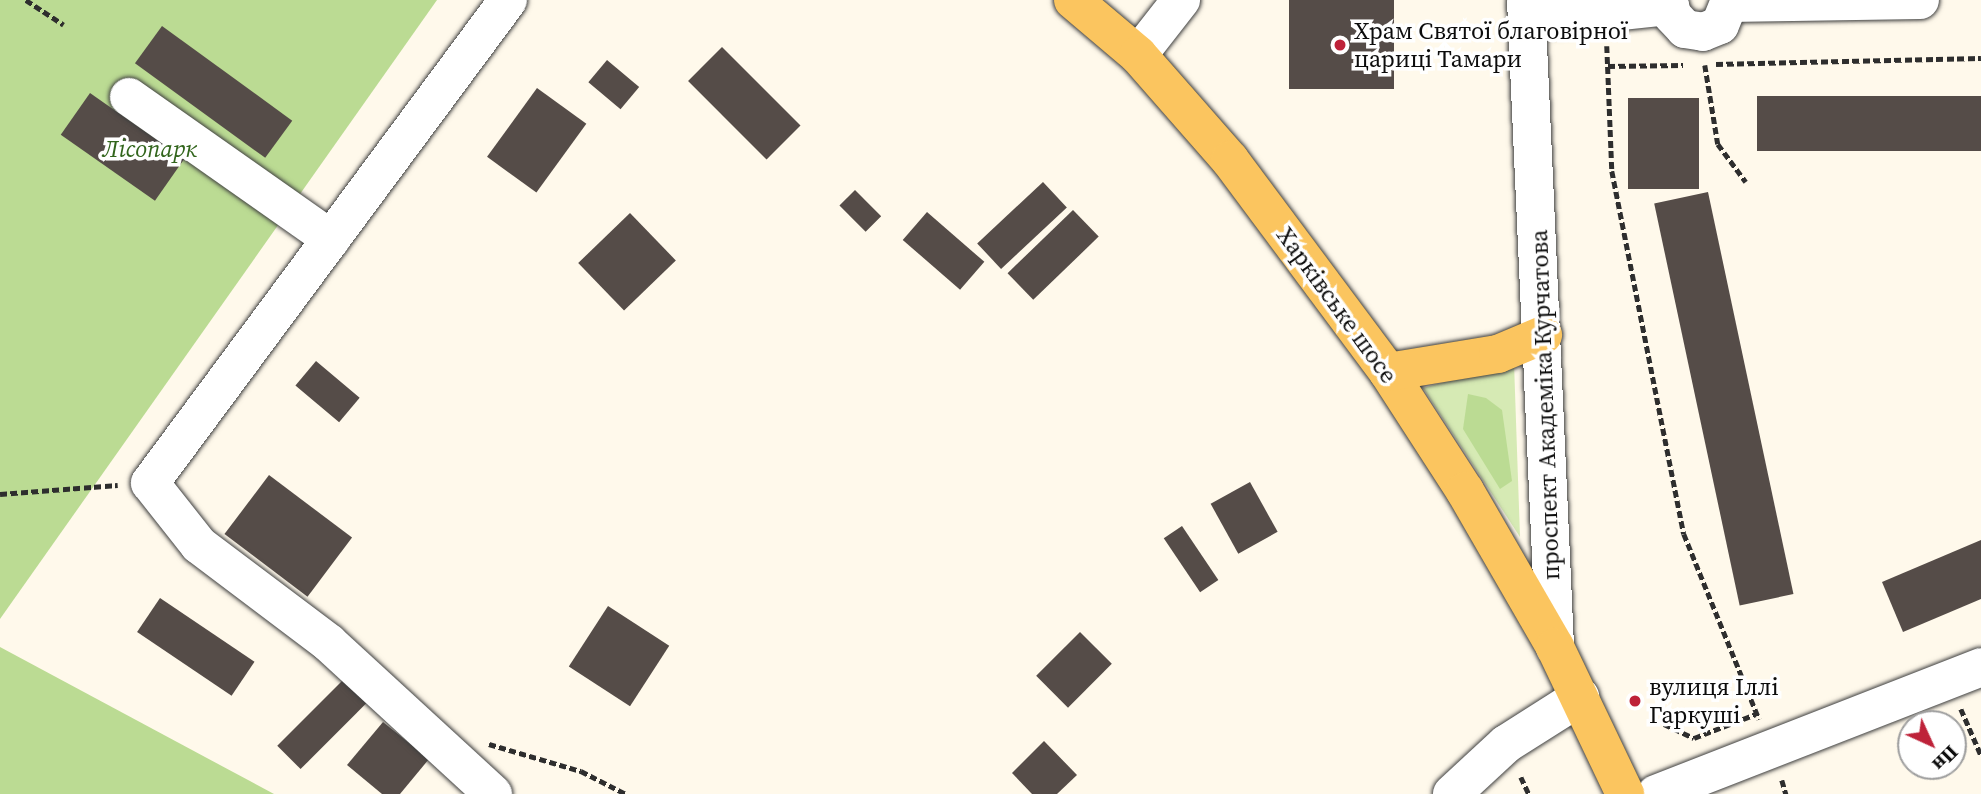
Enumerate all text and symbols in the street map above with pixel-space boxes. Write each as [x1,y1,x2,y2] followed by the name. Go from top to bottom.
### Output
[1354,17,1628,73] place label: Храм Святої благовірної цариці Тамари
[1332,37,1348,53] marker: Храм Святої благовірної цариці Тамари
[103,135,197,163] park label: Лісопарк
[1271,221,1403,389] street label: Харківське шосе
[1524,229,1566,581] street label: проспект Академіка Курчатова
[1649,673,1779,729] place label: вулиця Іллі Гаркуші
[1627,693,1643,709] marker: вулиця Іллі Гаркуші
[1897,710,1967,780] north arrow
[1927,740,1964,777] text: Пн

